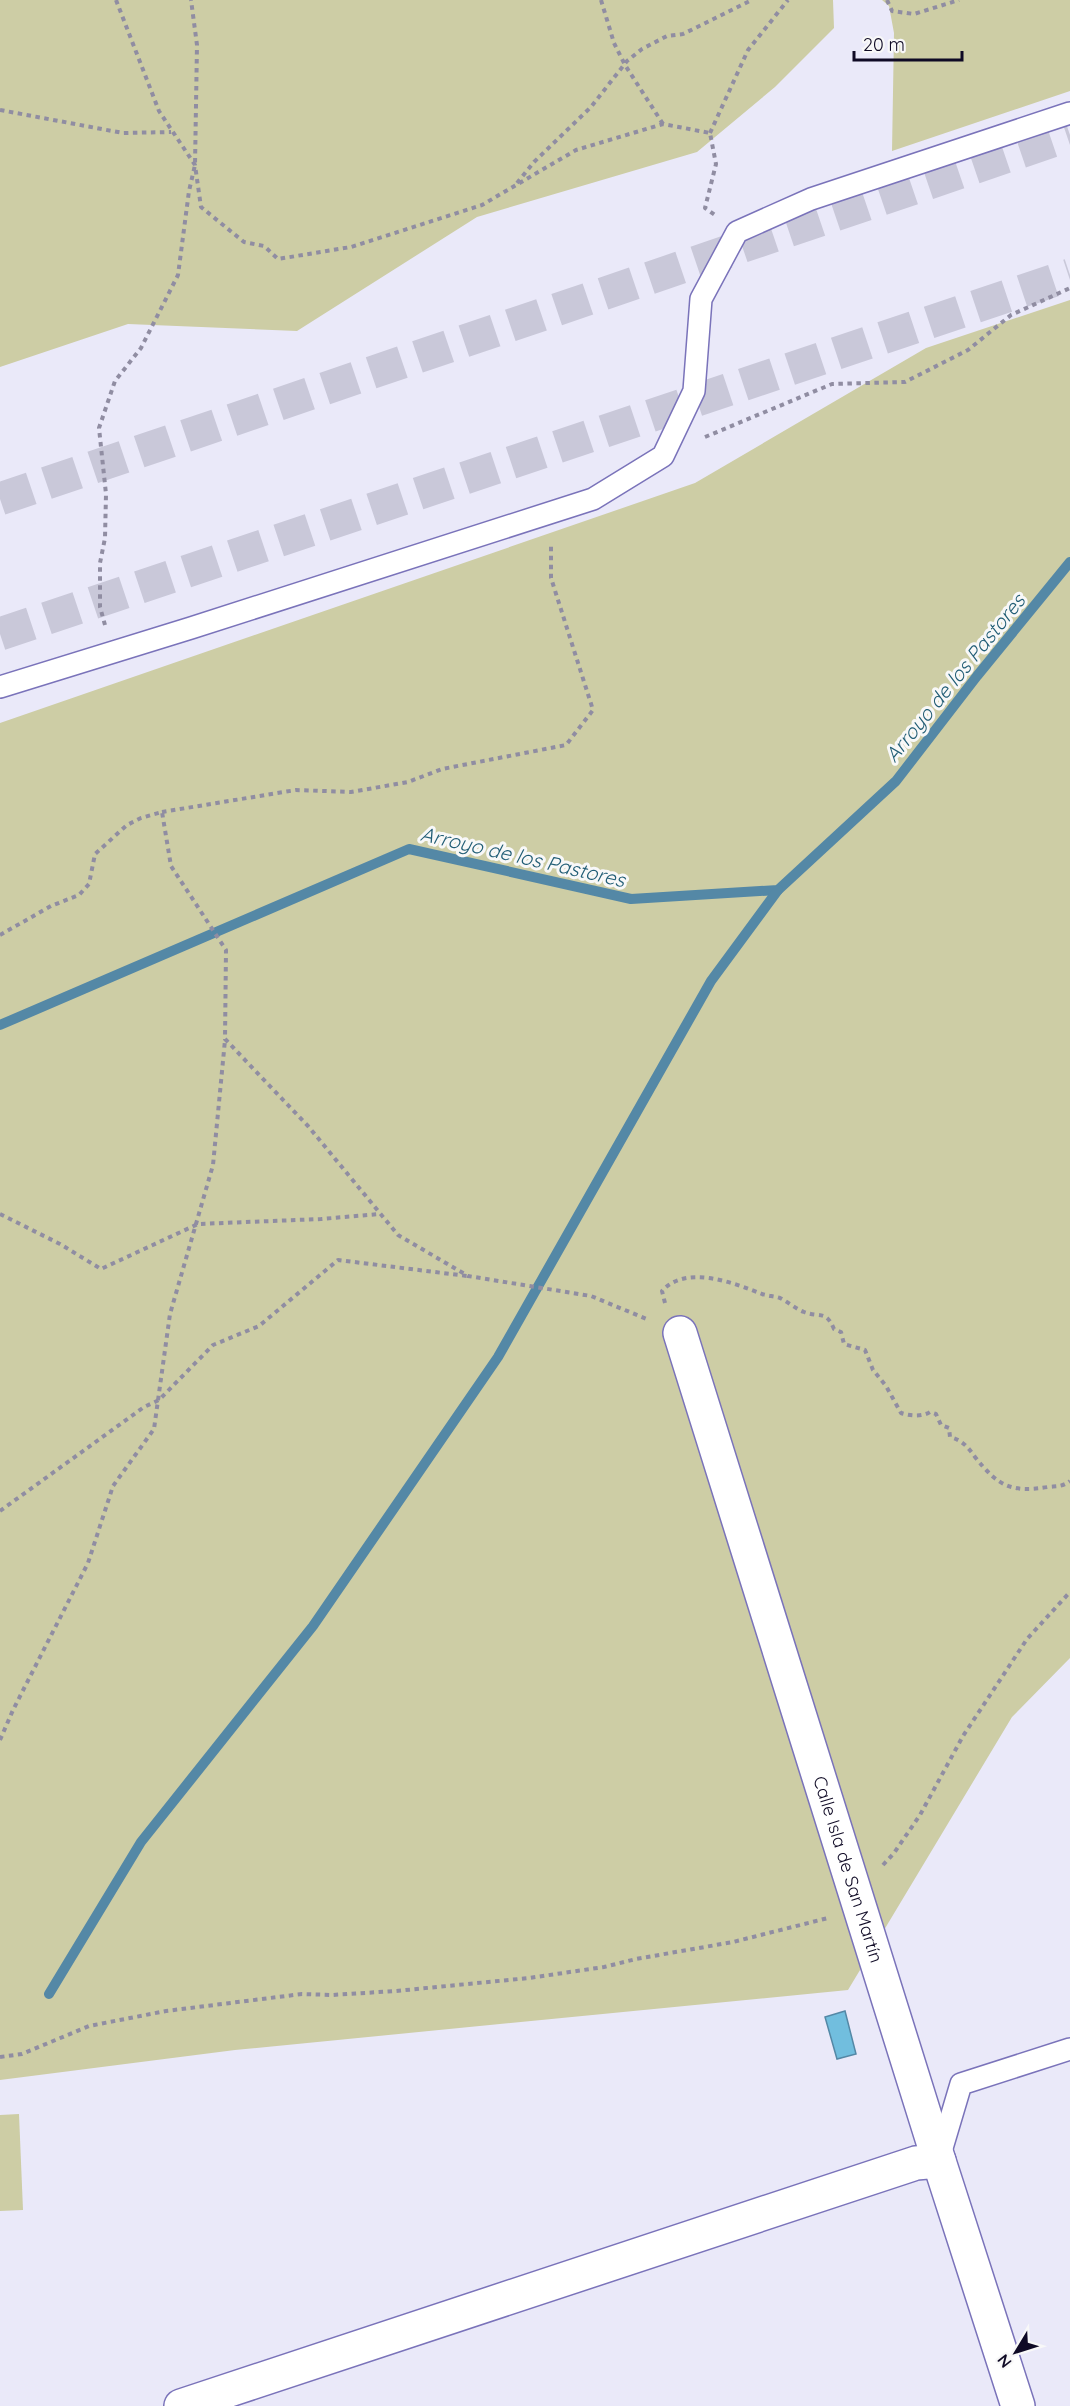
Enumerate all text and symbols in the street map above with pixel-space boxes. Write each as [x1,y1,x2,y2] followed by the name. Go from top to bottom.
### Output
[854,24,962,62] scale bar
[863,33,905,56] text: 20 m
[879,587,1031,767] water label: Arroyo de los Pastores
[418,821,629,893] water label: Arroyo de los Pastores
[808,1773,888,1965] street label: Calle Isla de San Martín
[986,2322,1046,2382] north arrow
[993,2350,1016,2372] text: N

